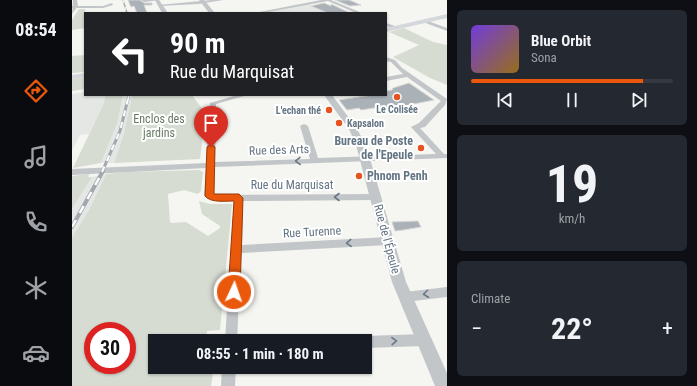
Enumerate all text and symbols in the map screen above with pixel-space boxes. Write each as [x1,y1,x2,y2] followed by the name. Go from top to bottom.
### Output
[15,19,57,40] text: 08:54
[170,27,226,60] text: 90 m
[104,28,156,80] icon: left
[531,32,591,50] text: Blue Orbit
[531,50,557,65] text: Sona
[170,61,294,82] text: Rue du Marquisat
[22,77,50,105] icon: directions
[494,89,516,111] icon: previous
[561,89,583,111] icon: pause
[628,89,650,111] icon: next
[392,92,402,102] marker: Le Colisée
[376,104,418,115] place label: Le Colisée
[276,105,321,116] place label: L'echan thé
[324,105,334,115] marker: L'echan thé
[194,106,228,147] pin
[133,112,185,140] park label: Enclos des jardins
[200,112,222,134] icon: arrive
[334,118,344,128] marker: Kapsalon
[347,118,384,129] place label: Kapsalon
[334,134,413,162] place label: Bureau de Poste de l'Epeule
[249,142,309,158] street label: Rue des Arts
[22,143,50,171] icon: music
[416,143,426,153] marker: Bureau de Poste de l'Epeule
[546,154,598,215] text: 19
[295,157,301,166] one-way arrow
[367,169,428,183] place label: Phnom Penh
[354,171,364,181] marker: Phnom Penh
[251,178,334,192] street label: Rue du Marquisat
[334,193,340,201] one-way arrow
[371,202,404,276] street label: Rue de l'Épeule
[22,208,50,236] icon: phone
[559,211,585,226] text: km/h
[283,223,342,241] street label: Rue Turenne
[346,239,352,247] one-way arrow
[213,271,255,313] position arrow
[22,274,50,302] icon: climate
[423,289,429,298] one-way arrow
[471,291,510,306] text: Climate
[551,311,593,346] text: 22°
[471,316,482,341] text: −
[662,316,673,341] text: +
[84,322,136,374] speed limit sign: 30
[391,337,397,346] one-way arrow
[22,339,50,367] icon: car
[196,345,324,363] text: 08:55 · 1 min · 180 m

